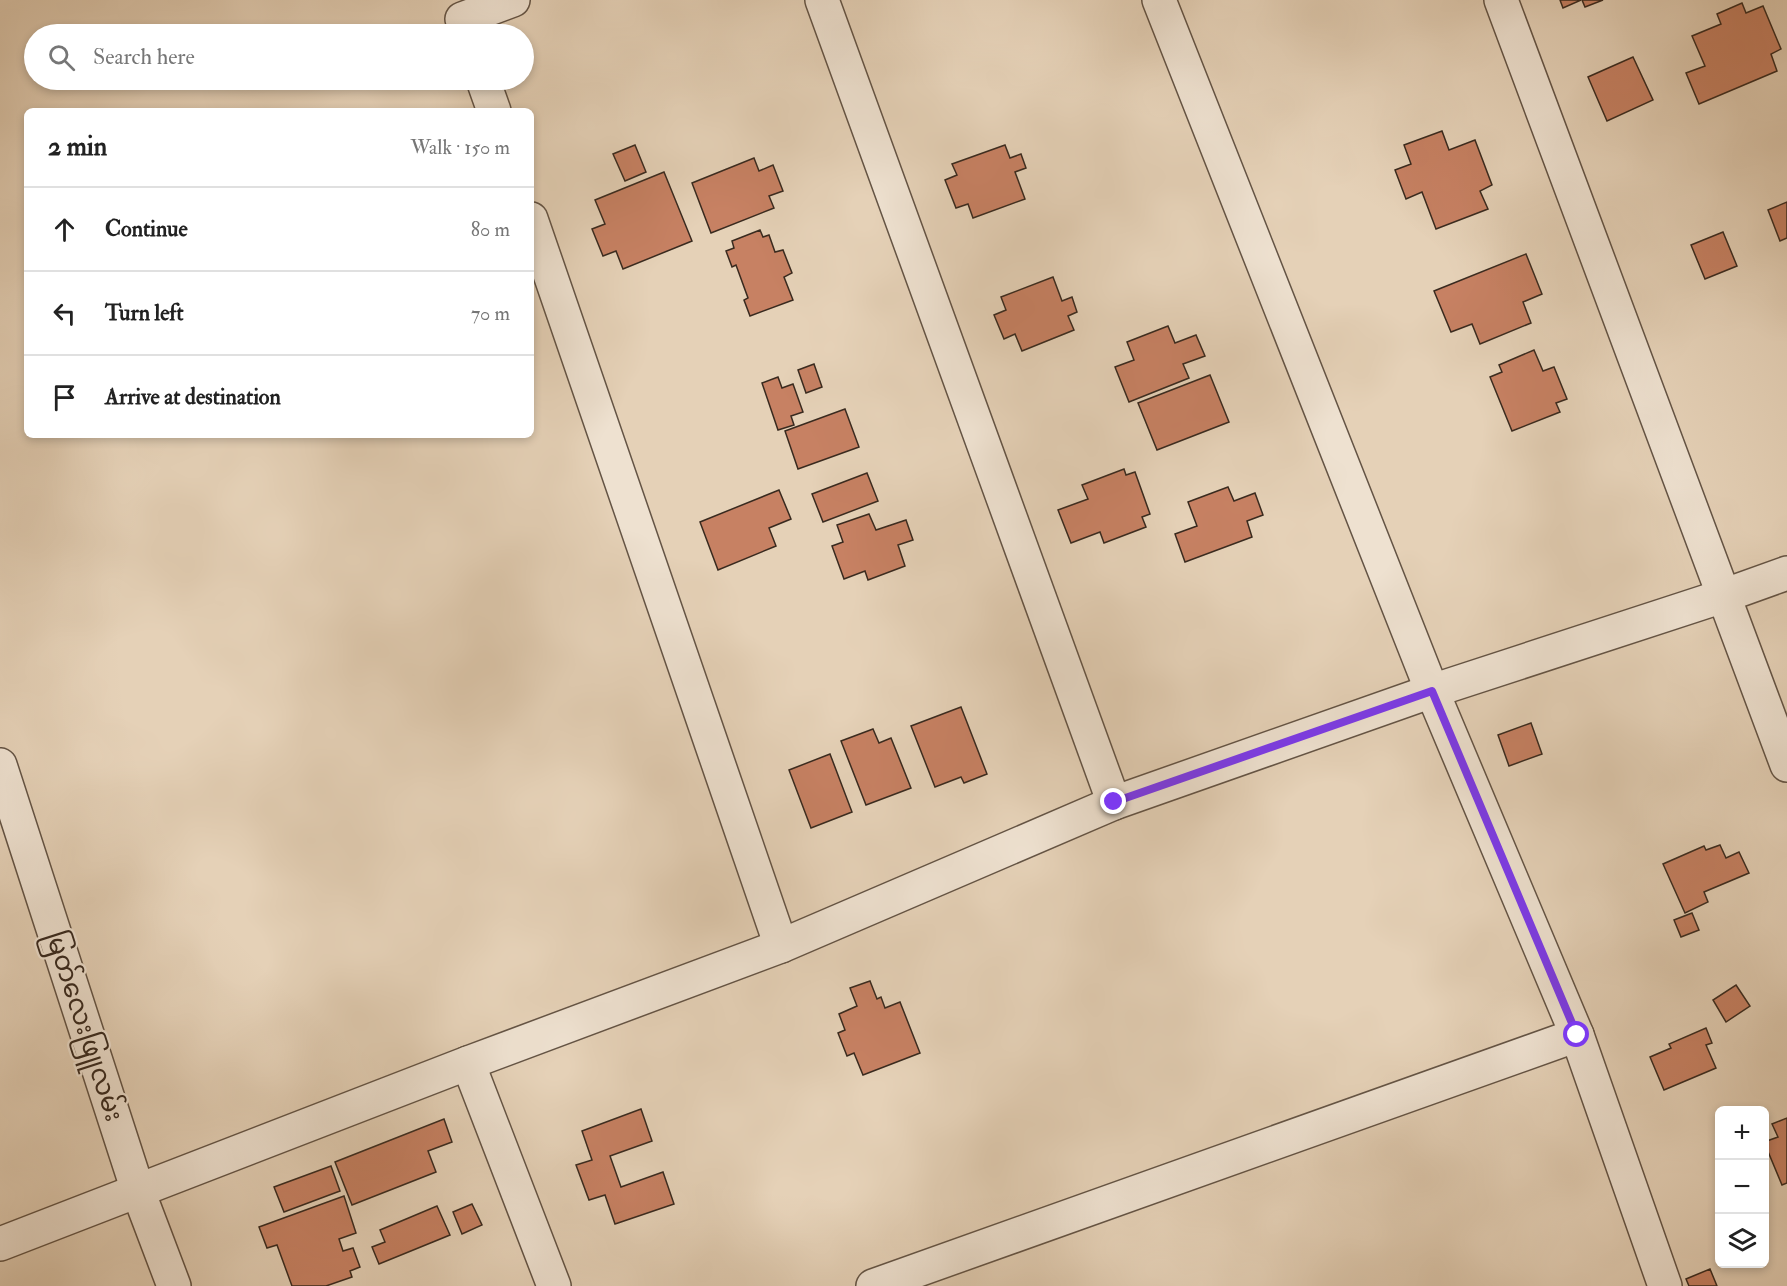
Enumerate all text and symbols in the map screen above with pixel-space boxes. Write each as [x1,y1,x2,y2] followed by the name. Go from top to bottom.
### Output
[24,24,534,90] search box
[45,41,78,74] icon: search
[93,43,195,71] text: Search here
[48,131,107,163] text: 2 min
[410,135,510,160] text: Walk · 150 m
[48,213,81,246] icon: ahead
[105,215,188,243] text: Continue
[471,217,510,242] text: 80 m
[48,297,81,330] icon: left
[105,299,184,327] text: Turn left
[471,301,510,326] text: 70 m
[48,381,81,414] icon: arrive
[105,383,281,411] text: Arrive at destination
[1100,788,1126,814] route end
[34,926,132,1127] street label: မြတ်လေးဖြူလမ်း
[1563,1021,1589,1047] route start
[1715,1106,1769,1268] map controls
[1715,1106,1769,1160] button: +
[1715,1160,1769,1214] button: −
[1715,1214,1769,1268] button: layers

